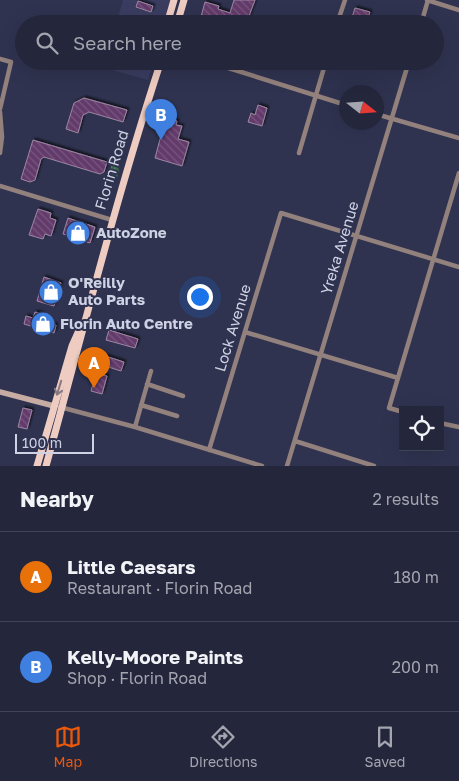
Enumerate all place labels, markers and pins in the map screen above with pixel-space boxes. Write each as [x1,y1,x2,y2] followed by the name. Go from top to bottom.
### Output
[145,99,177,140] pin: B
[65,220,91,246] shop icon: AutoZone
[96,223,167,241] place label: AutoZone
[68,273,145,308] place label: O'Reilly Auto Parts
[38,279,64,305] shop icon: O'Reilly Auto Parts
[30,311,56,337] shop icon: Florin Auto Centre
[60,314,193,332] place label: Florin Auto Centre
[78,347,110,388] pin: A

